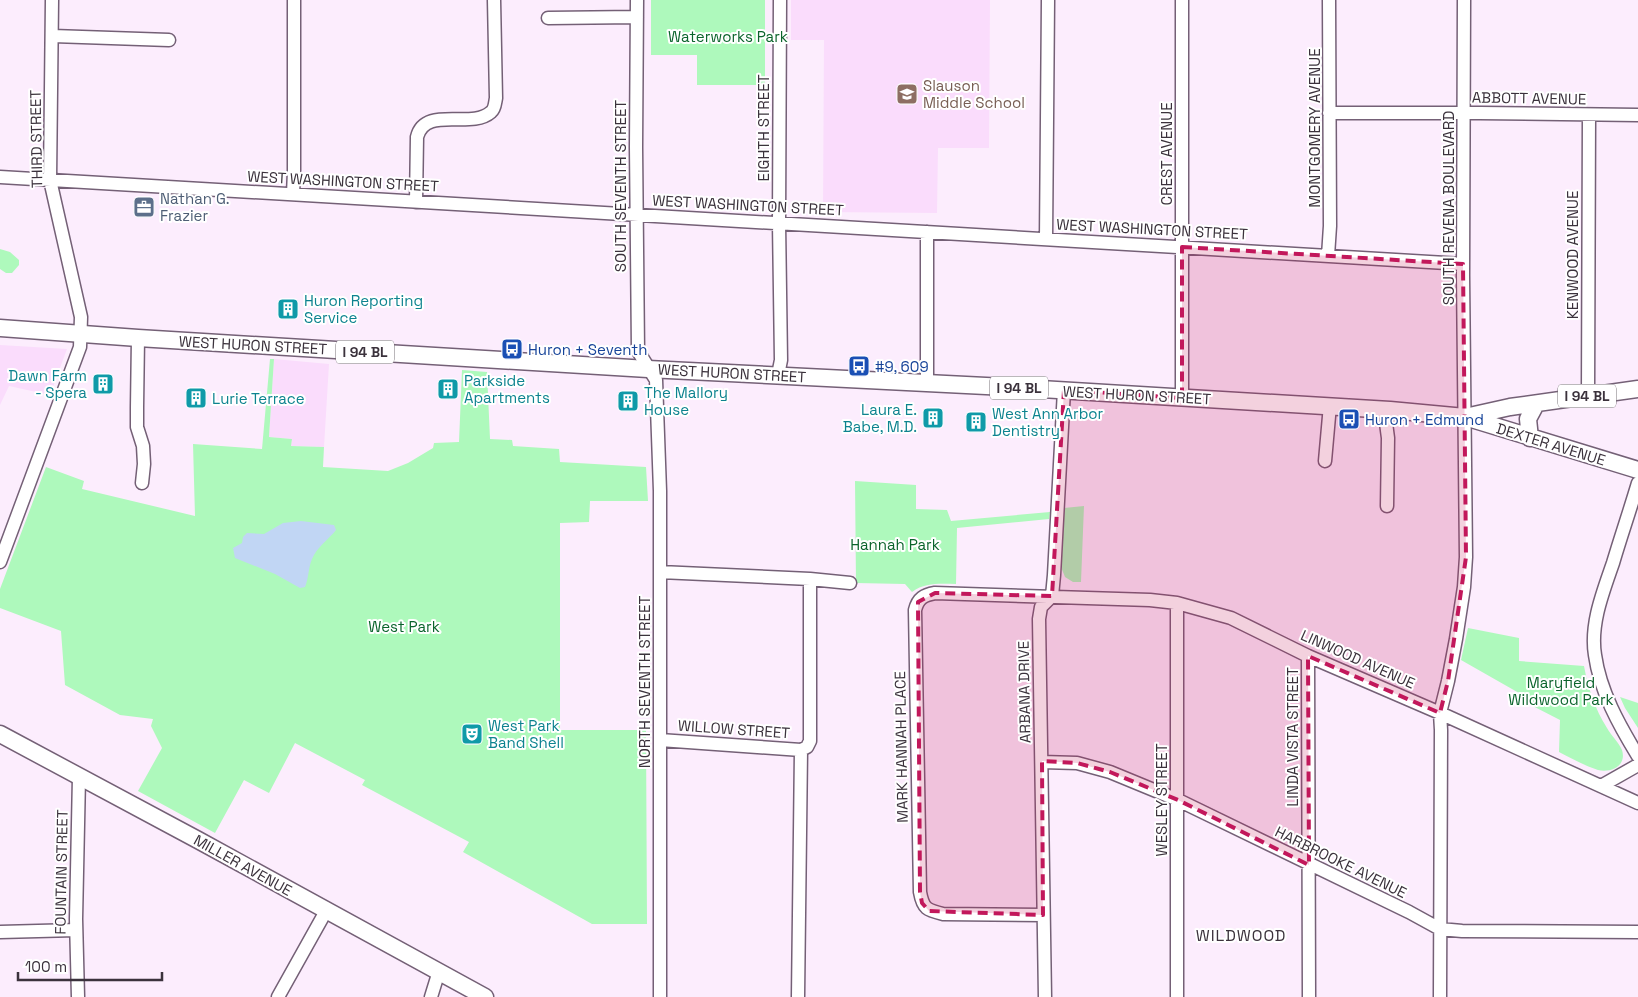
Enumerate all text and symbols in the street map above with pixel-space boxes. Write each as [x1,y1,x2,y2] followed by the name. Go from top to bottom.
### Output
[668,27,788,46] park label: Waterworks Park
[1305,48,1324,208] street label: MONTGOMERY AVENUE
[754,74,773,182] street label: EIGHTH STREET
[923,76,1025,112] place label: Slauson Middle School
[895,82,919,106] school or university icon: Slauson Middle School
[1472,88,1586,108] street label: ABBOTT AVENUE
[26,90,46,188] street label: THIRD STREET
[611,100,630,272] street label: SOUTH SEVENTH STREET
[1157,102,1176,206] street label: CREST AVENUE
[1439,111,1458,305] street label: SOUTH REVENA BOULEVARD
[247,166,439,196] street label: WEST WASHINGTON STREET
[160,189,230,225] place label: Nathan G. Frazier
[652,190,844,220] street label: WEST WASHINGTON STREET
[1563,191,1582,319] street label: KENWOOD AVENUE
[132,195,156,219] office icon: Nathan G. Frazier
[1056,214,1248,244] street label: WEST WASHINGTON STREET
[304,291,423,327] place label: Huron Reporting Service
[276,297,300,321] building icon: Huron Reporting Service
[178,332,328,358] street label: WEST HURON STREET
[500,337,524,361] bus stop icon: Huron + Seventh
[528,340,647,359] place label: Huron + Seventh
[336,341,394,364] road number: I 94 BL
[847,354,871,378] bus stop icon: #9, 609
[875,357,929,376] place label: #9, 609
[657,360,807,386] street label: WEST HURON STREET
[8,366,87,402] place label: Dawn Farm - Spera
[464,371,550,407] place label: Parkside Apartments
[91,372,115,396] building icon: Dawn Farm - Spera
[990,376,1048,399] road number: I 94 BL
[436,377,460,401] building icon: Parkside Apartments
[1062,382,1212,408] street label: WEST HURON STREET
[644,383,728,419] place label: The Mallory House
[1558,384,1616,408] road number: I 94 BL
[184,386,208,410] building icon: Lurie Terrace
[212,389,305,408] place label: Lurie Terrace
[616,389,640,413] building icon: The Mallory House
[843,400,917,436] place label: Laura E. Babe, M.D.
[992,404,1104,440] place label: West Ann Arbor Dentistry
[921,406,945,430] building icon: Laura E. Babe, M.D.
[1337,407,1361,431] bus stop icon: Huron + Edmund
[964,410,988,434] building icon: West Ann Arbor Dentistry
[1365,410,1484,429] place label: Huron + Edmund
[1494,418,1608,470] street label: DEXTER AVENUE
[850,535,940,554] park label: Hannah Park
[635,596,654,768] street label: NORTH SEVENTH STREET
[368,617,440,636] park label: West Park
[1298,625,1418,693] street label: LINWOOD AVENUE
[1014,641,1034,743] street label: ARBANA DRIVE
[1283,667,1302,807] street label: LINDA VISTA STREET
[890,671,912,823] street label: MARK HANNAH PLACE
[1508,673,1614,709] park label: Maryfield Wildwood Park
[488,716,564,752] place label: West Park Band Shell
[677,716,791,742] street label: WILLOW STREET
[460,722,484,746] theatre icon: West Park Band Shell
[1152,743,1171,856] street label: WESLEY STREET
[50,809,72,935] street label: FOUNTAIN STREET
[1272,822,1410,902] street label: HARBROOKE AVENUE
[191,830,295,900] street label: MILLER AVENUE
[1196,925,1286,946] district label: WILDWOOD
[18,950,161,982] scale bar
[25,957,67,976] text: 100 m

